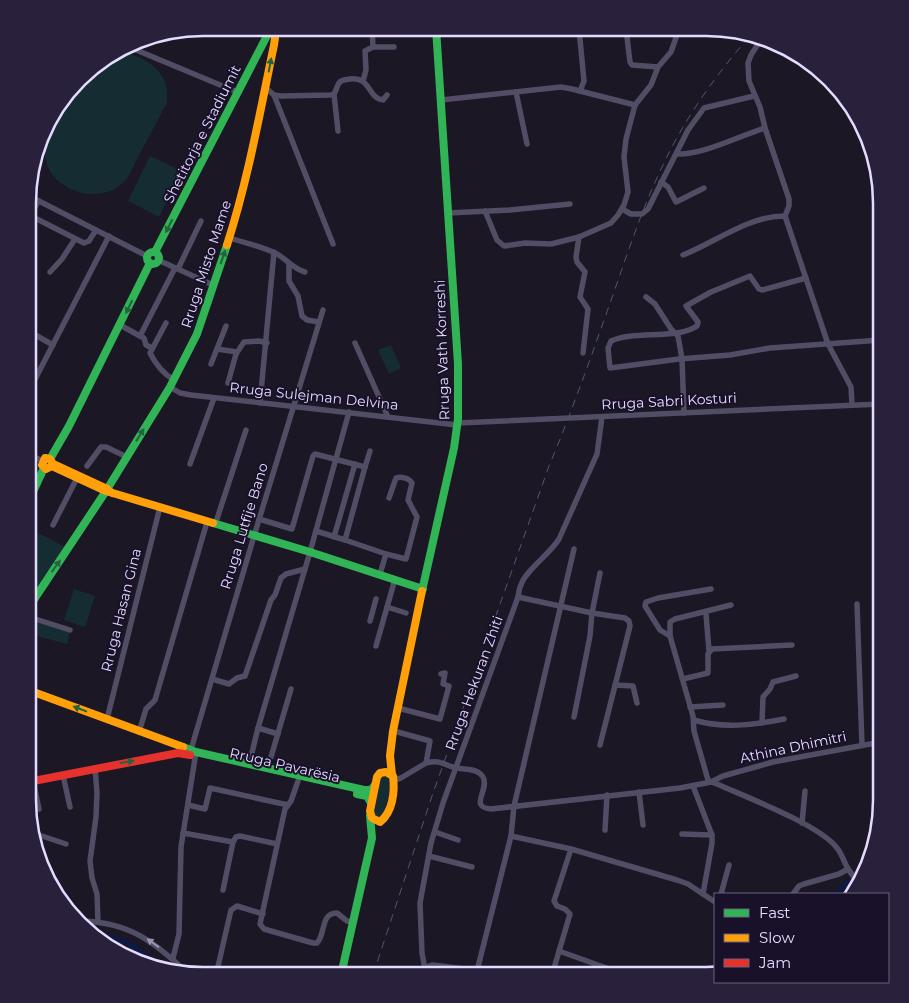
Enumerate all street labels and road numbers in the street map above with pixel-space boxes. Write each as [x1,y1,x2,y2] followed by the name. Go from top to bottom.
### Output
[159,62,245,206] street label: Shetitorja e Stadiumit
[177,198,235,330] street label: Rruga Misto Mame
[431,279,453,421] street label: Rruga Vath Korreshi
[229,378,399,414] street label: Rruga Sulejman Delvina
[601,388,737,414] street label: Rruga Sabri Kosturi
[216,460,272,591] street label: Rruga Lutfije Bano
[97,546,145,674] street label: Rruga Hasan Gina
[441,613,507,753] street label: Rruga Hekuran Zhiti
[738,727,848,767] street label: Athina Dhimitri
[228,744,342,786] street label: Rruga Pavarësia

